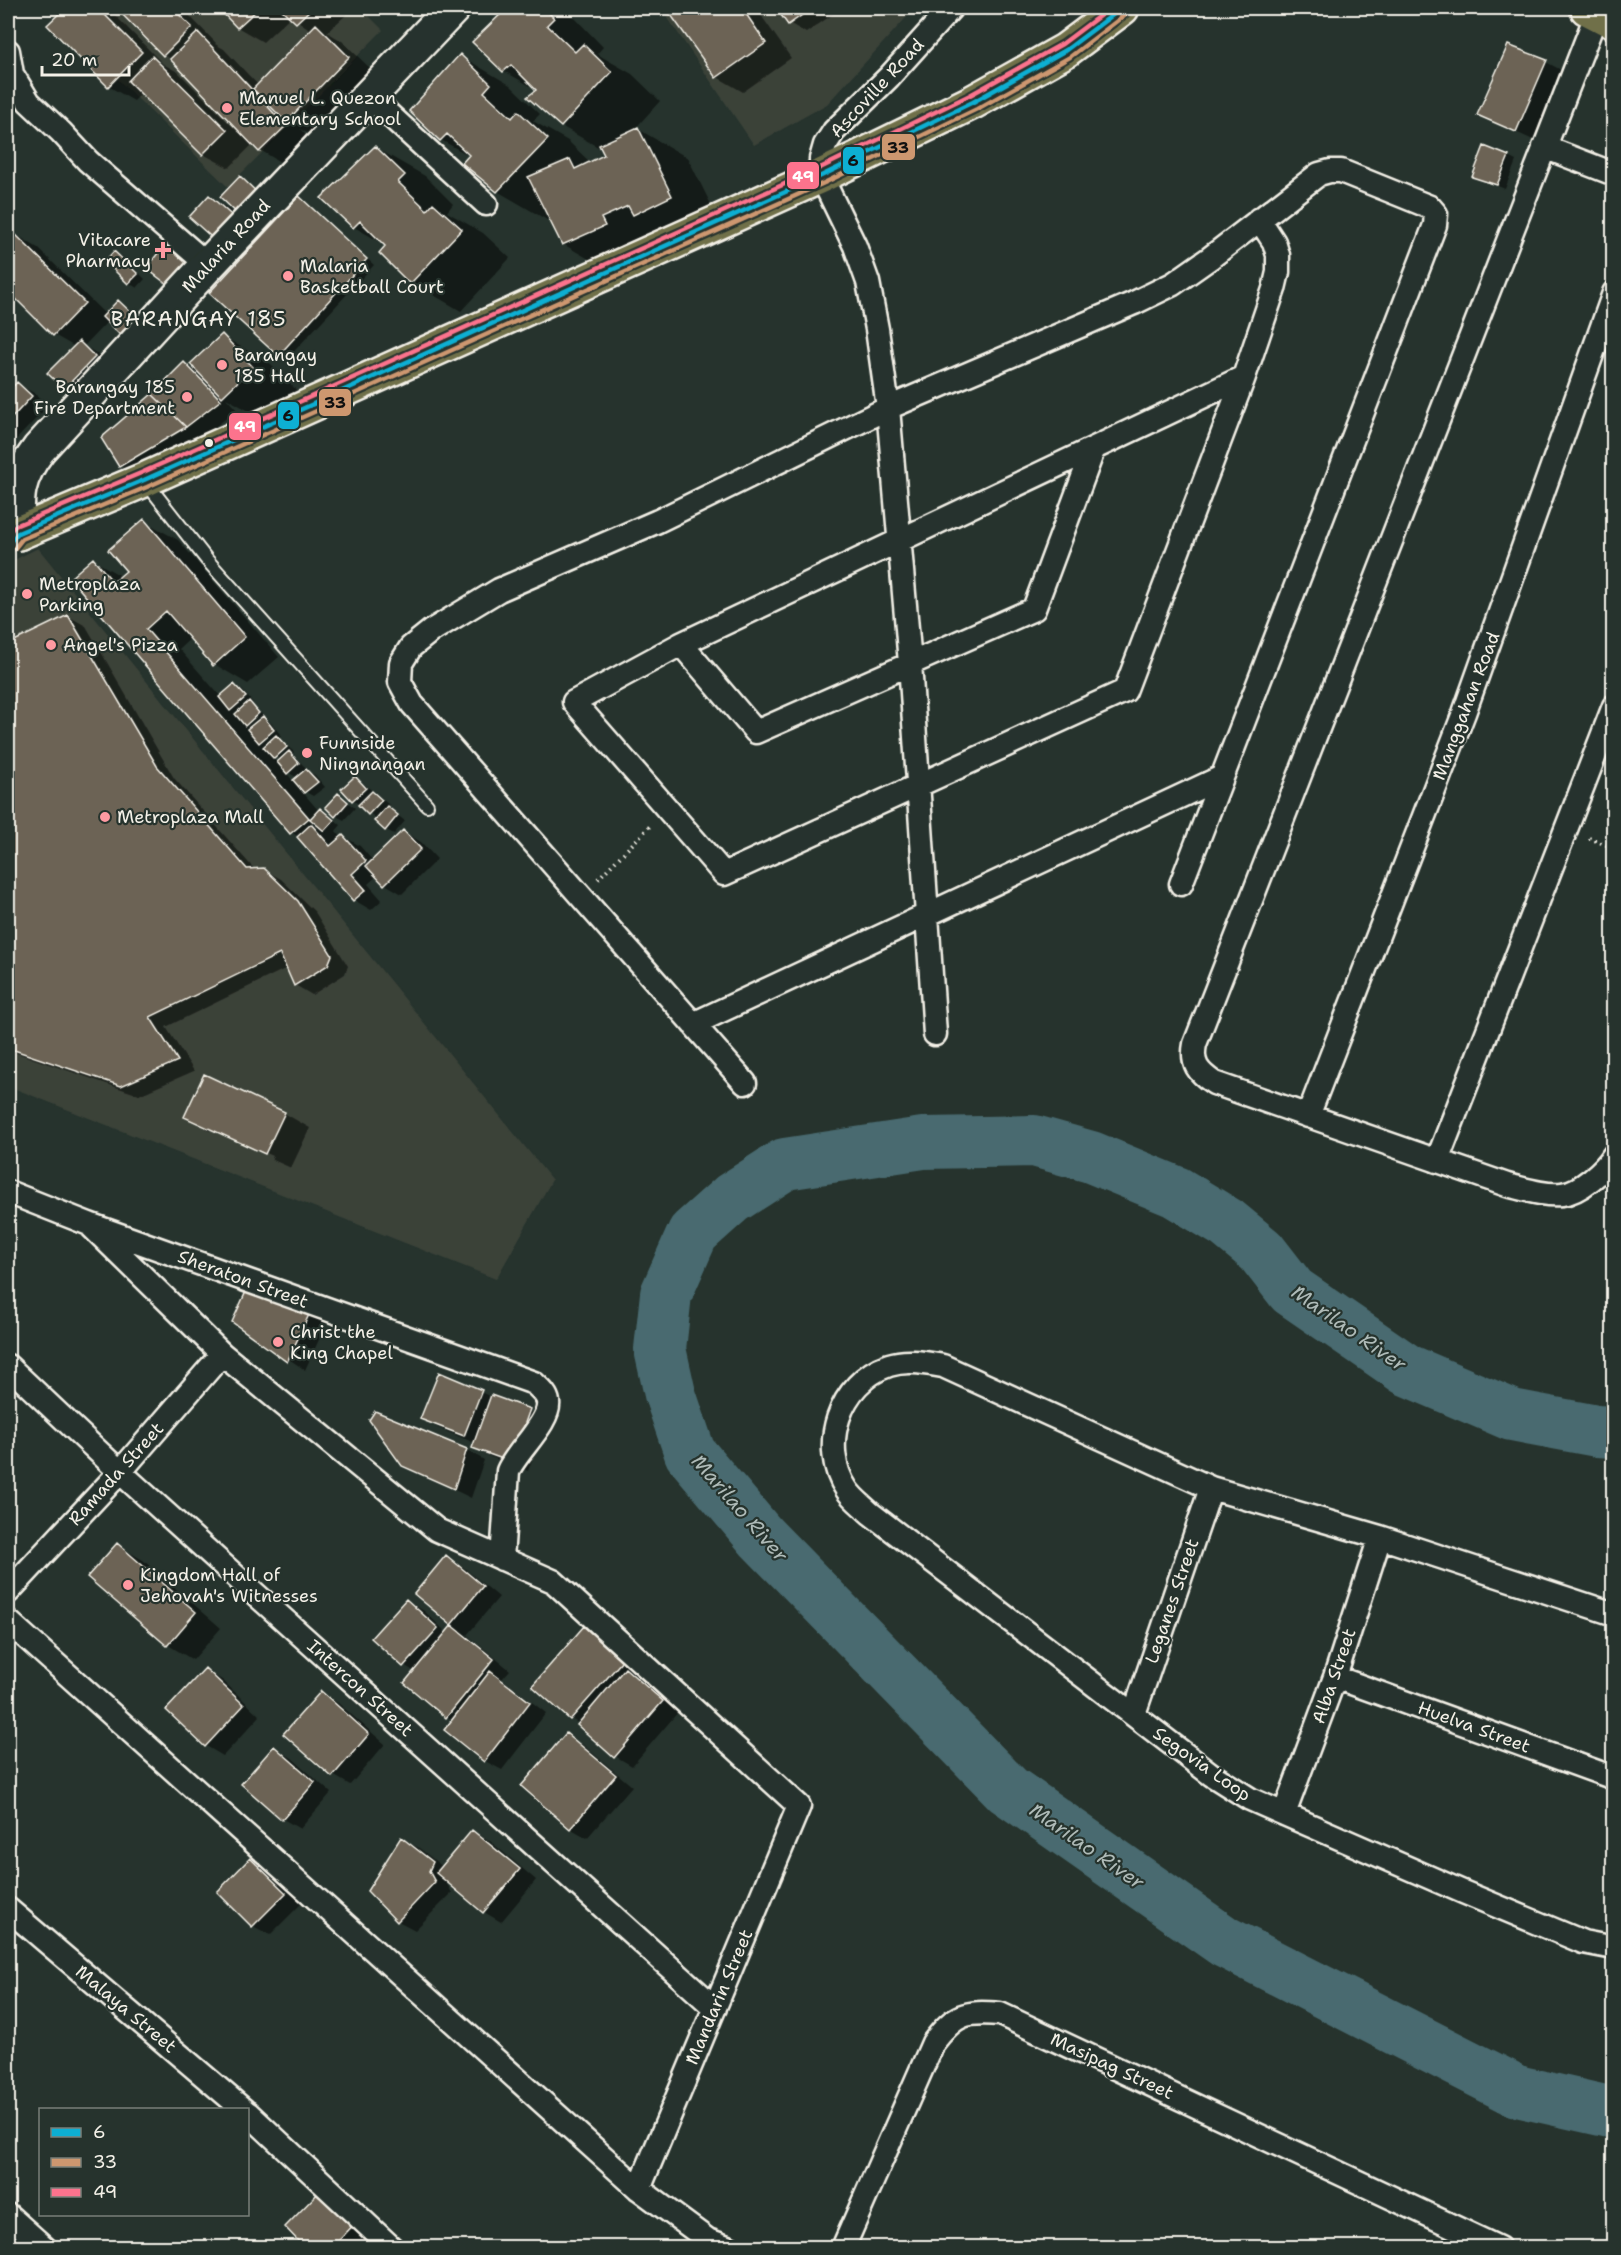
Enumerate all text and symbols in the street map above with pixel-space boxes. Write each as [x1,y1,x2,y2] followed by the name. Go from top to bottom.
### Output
[825,33,929,143] street label: Ascoville Road
[42,39,129,77] scale bar
[51,48,97,72] text: 20 m
[239,86,402,131] place label: Manuel L. Quezon Elementary School
[220,101,234,115] marker: Manuel L. Quezon Elementary School
[881,133,916,161] line badge: 33
[887,137,909,158] text: 33
[842,146,865,175] line badge: 6
[847,150,859,171] text: 6
[786,161,820,190] line badge: 49
[792,166,814,187] text: 49
[176,194,276,298] street label: Malaria Road
[65,228,151,273] place label: Vitacare Pharmacy
[156,243,170,257] marker: Vitacare Pharmacy
[300,254,444,299] place label: Malaria Basketball Court
[281,269,295,283] marker: Malaria Basketball Court
[111,305,287,333] district label: BARANGAY 185
[234,343,317,388] place label: Barangay 185 Hall
[215,358,229,372] marker: Barangay 185 Hall
[34,375,175,420] place label: Barangay 185 Fire Department
[318,388,352,417] line badge: 33
[180,390,194,404] marker: Barangay 185 Fire Department
[324,392,346,413] text: 33
[277,401,300,430] line badge: 6
[282,405,294,426] text: 6
[228,412,262,441] line badge: 49
[234,416,256,437] text: 49
[203,437,215,449] unlabelled marker
[39,572,140,617] place label: Metroplaza Parking
[20,587,34,601] marker: Metroplaza Parking
[1427,628,1505,784] street label: Manggahan Road
[63,633,178,657] place label: Angel's Pizza
[44,638,58,652] marker: Angel's Pizza
[319,731,426,776] place label: Funnside Ningnangan
[300,746,314,760] marker: Funnside Ningnangan
[117,805,264,829] place label: Metroplaza Mall
[98,810,112,824] marker: Metroplaza Mall
[174,1244,312,1314] street label: Sheraton Street
[1286,1279,1412,1378] water label: Marilao River
[290,1320,393,1365] place label: Christ the King Chapel
[271,1335,285,1349] marker: Christ the King Chapel
[63,1417,169,1531] street label: Ramada Street
[686,1449,794,1568] water label: Marilao River
[1139,1535,1205,1667] street label: Leganes Street
[140,1563,318,1608] place label: Kingdom Hall of Jehovah's Witnesses
[121,1578,135,1592] marker: Kingdom Hall of Jehovah's Witnesses
[1306,1625,1362,1727] street label: Alba Street
[302,1634,418,1742] street label: Intercon Street
[1414,1696,1534,1758] street label: Huelva Street
[1148,1721,1256,1807] street label: Segovia Loop
[1024,1797,1150,1896] water label: Marilao River
[680,1926,758,2068] street label: Mandarin Street
[70,1960,182,2058] street label: Malaya Street
[1047,2027,1178,2105] street label: Masipag Street
[39,2108,249,2216] legend
[93,2120,106,2144] text: 6
[93,2150,117,2174] text: 33
[93,2180,117,2204] text: 49

